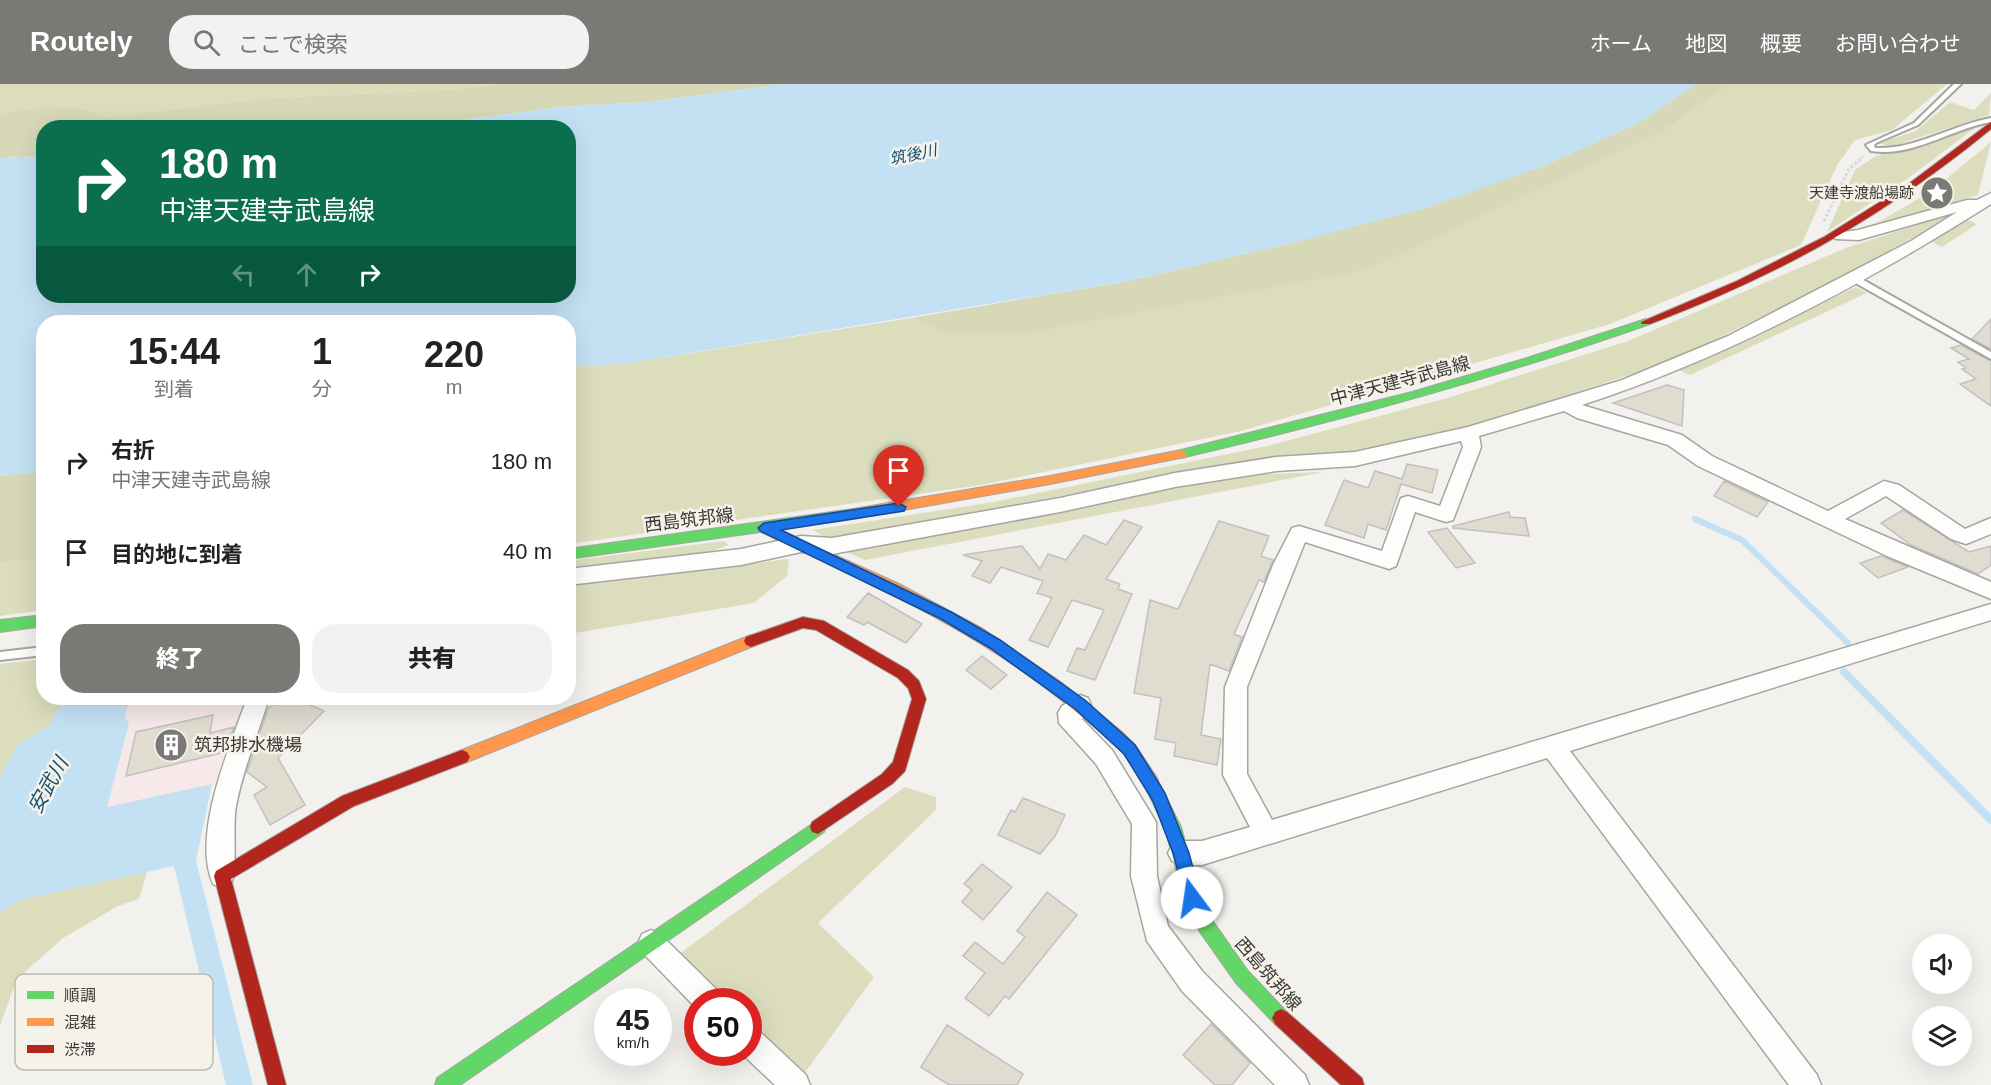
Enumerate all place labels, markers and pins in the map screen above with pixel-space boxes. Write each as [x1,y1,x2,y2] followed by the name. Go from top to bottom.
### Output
[1919,175,1955,211] place icon: 天建寺渡船場跡
[1809,184,1914,201] place label: 天建寺渡船場跡
[873,445,924,507] pin
[153,727,189,763] building icon: 筑邦排水機場
[194,735,302,755] place label: 筑邦排水機場

